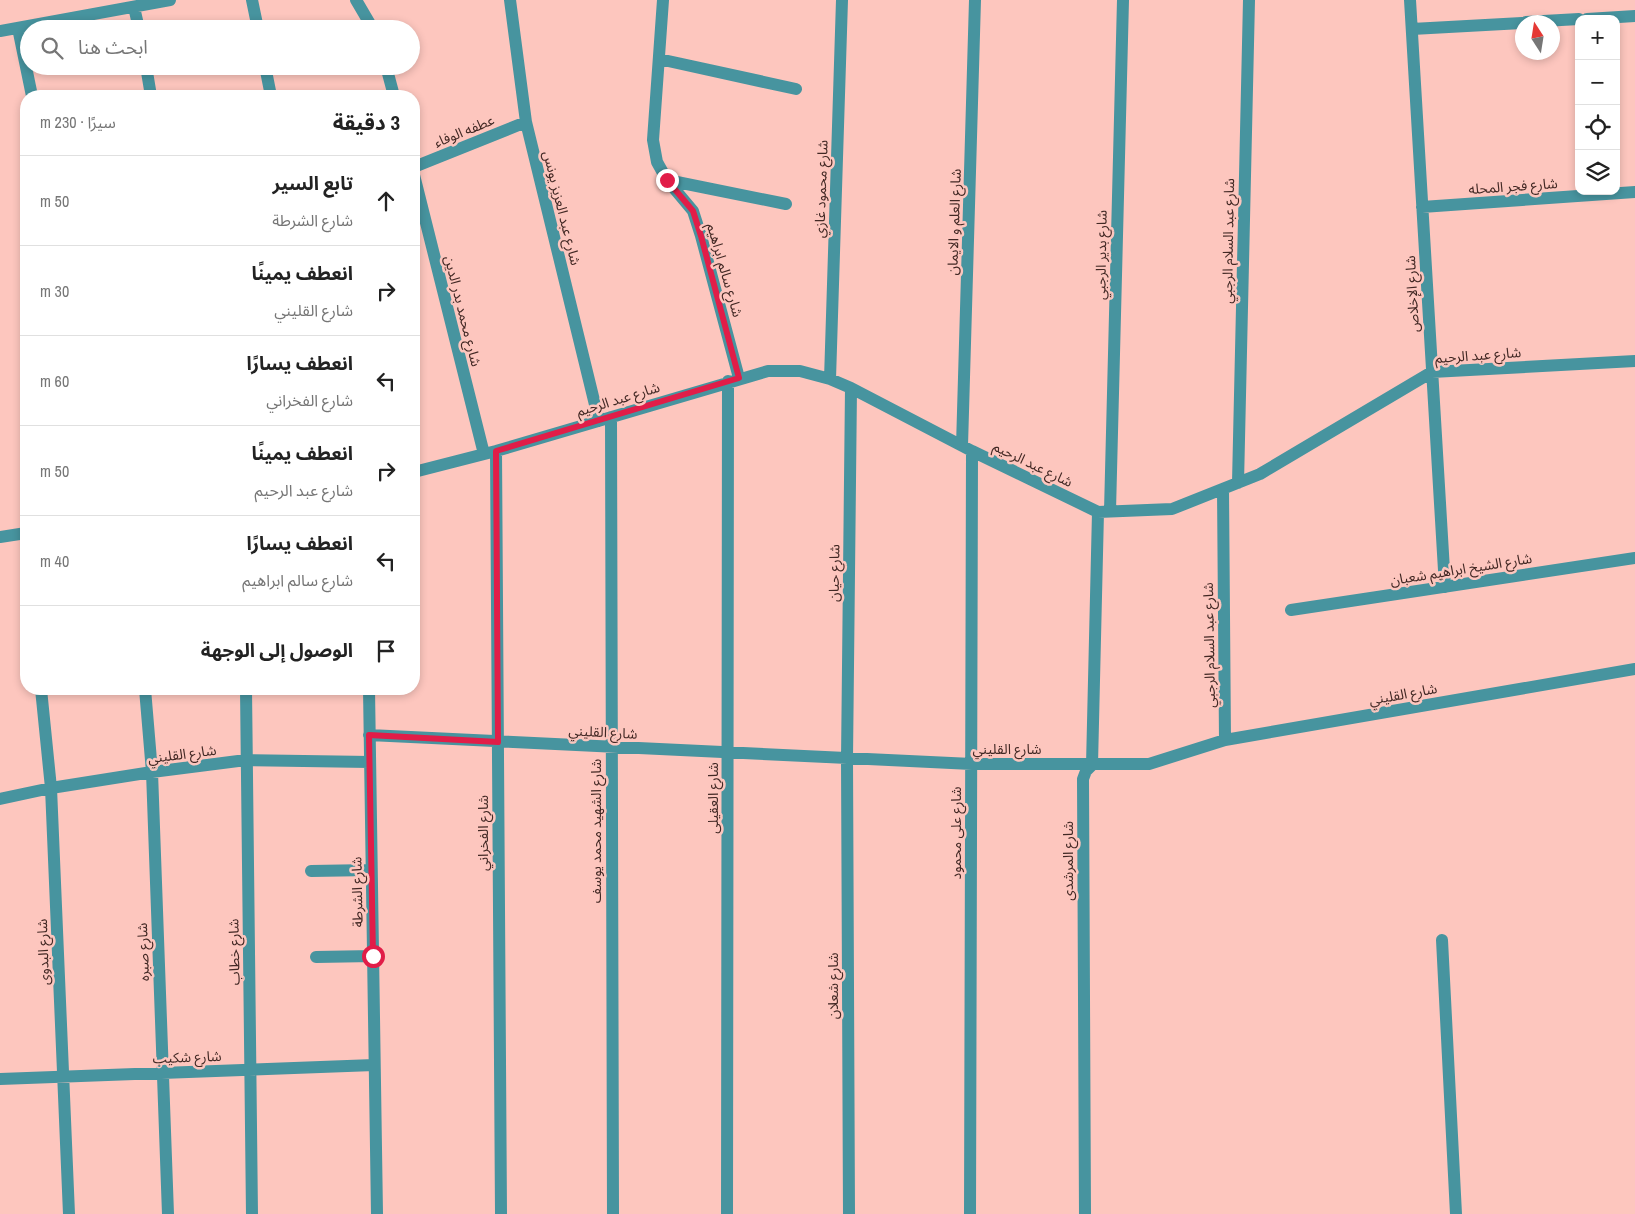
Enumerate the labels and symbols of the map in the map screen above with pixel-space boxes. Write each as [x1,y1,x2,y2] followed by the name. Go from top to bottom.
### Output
[1515,15,1560,60] north arrow
[431,111,497,151] street label: عطفه الوفاء
[810,140,834,238] street label: شارع محمود غازي
[537,149,585,268] street label: شارع عبد العزيز يونس
[943,168,967,276] street label: شارع العلم و الايمان
[656,169,679,192] route end
[1468,174,1558,200] street label: شارع فجر المحله
[1218,178,1240,304] street label: شارع عبد السلام الرجبي
[1091,210,1113,300] street label: شارع بدير الرجبي
[701,221,747,320] street label: شارع سالم ابراهيم
[439,254,486,369] street label: شارع محمد بدر الدين
[1401,255,1425,333] street label: شارع الإخلاص
[1434,343,1522,369] street label: شارع عبد الرحيم
[574,378,662,422] street label: شارع عبد الرحيم
[989,437,1076,493] street label: شارع عبد الرحيم
[824,544,846,602] street label: شارع حيان
[1389,549,1534,591] street label: شارع الشيخ ابراهيم شعبان
[1199,582,1221,708] street label: شارع عبد السلام الرجبي
[1367,679,1439,711] street label: شارع القليني
[568,721,638,745] street label: شارع القليني
[973,740,1041,760] street label: شارع القليني
[147,741,218,769] street label: شارع القليني
[587,759,607,903] street label: شارع الشهيد محمد يوسف
[704,762,724,834] street label: شارع العقيلى
[947,787,967,879] street label: شارع على محمود
[474,795,494,871] street label: شارع الفخراني
[1059,821,1079,901] street label: شارع المرشدى
[347,856,369,928] street label: شارع الشرطة
[33,918,55,986] street label: شارع البدوى
[224,918,246,985] street label: شارع خطاب
[133,922,155,982] street label: شارع صبره
[362,945,385,968] route start
[824,953,844,1019] street label: شارع شعلان
[152,1047,222,1069] street label: شارع شكيب

